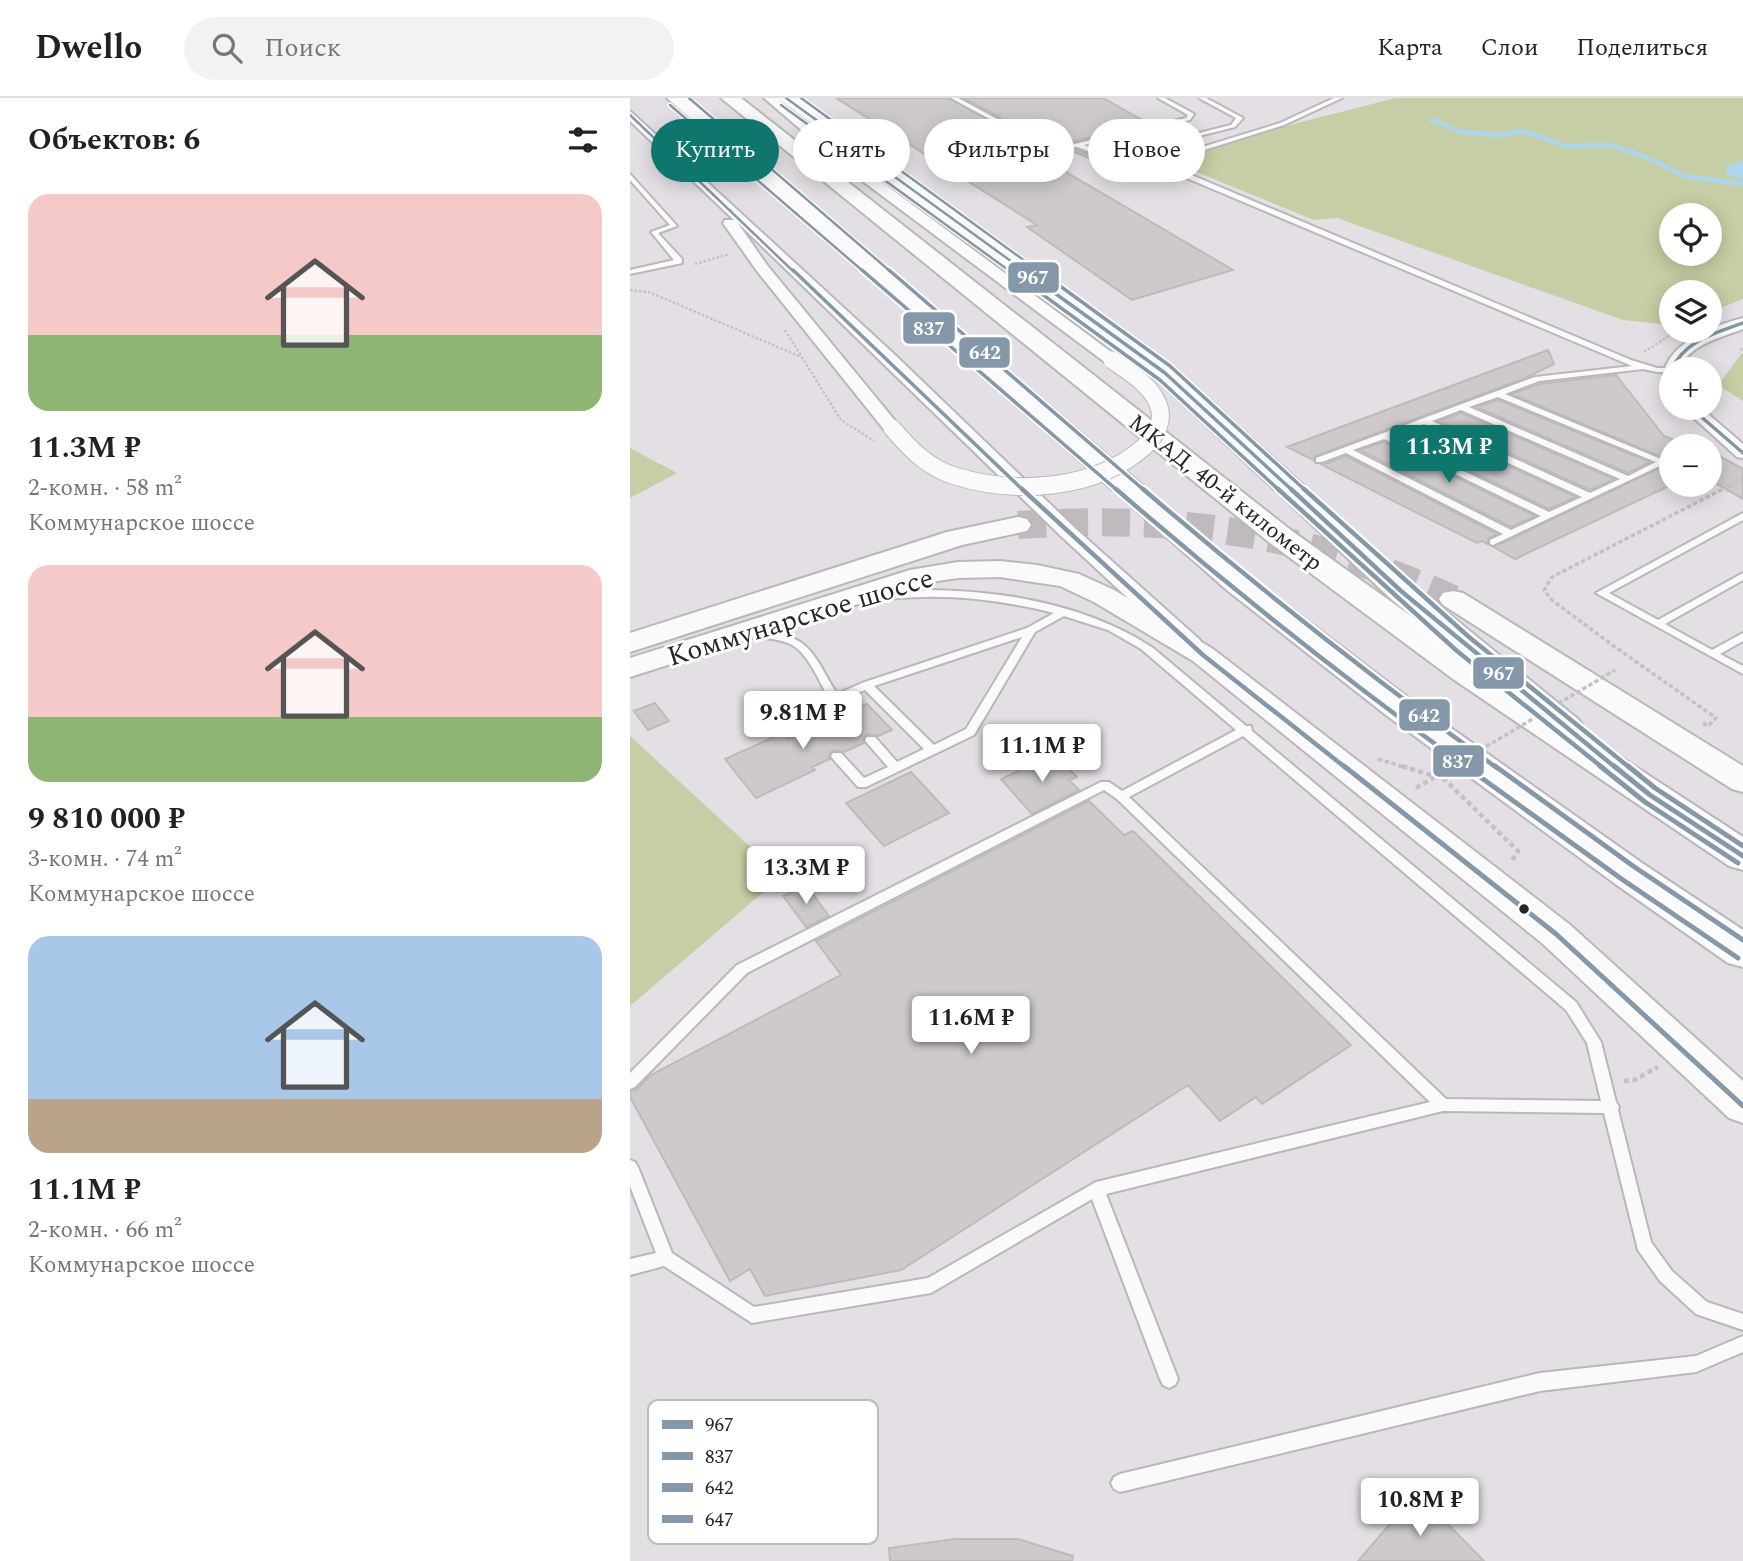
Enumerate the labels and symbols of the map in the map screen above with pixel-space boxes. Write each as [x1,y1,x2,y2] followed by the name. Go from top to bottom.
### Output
[1007,261,1060,294] line badge: 967
[1017,264,1049,293] text: 967
[902,311,956,345] line badge: 837
[913,315,945,344] text: 837
[958,336,1011,369] line badge: 642
[969,339,1001,368] text: 642
[1120,406,1330,580] street label: МКАД, 40-й километр
[1384,426,1514,485] pin: 11.3M ₽
[662,556,939,678] street label: Коммунарское шоссе
[1472,656,1525,690] line badge: 967
[1483,660,1515,689] text: 967
[738,692,868,751] pin: 9.81M ₽
[1398,698,1451,732] line badge: 642
[1408,702,1440,731] text: 642
[977,724,1107,784] pin: 11.1M ₽
[1432,744,1485,778] line badge: 837
[1442,748,1474,777] text: 837
[741,846,871,906] pin: 13.3M ₽
[1517,902,1531,916] unlabelled marker
[906,996,1036,1056] pin: 11.6M ₽
[648,1400,878,1544] legend
[705,1411,734,1440] text: 967
[705,1443,734,1472] text: 837
[705,1474,734,1503] text: 642
[1355,1478,1485,1538] pin: 10.8M ₽
[705,1506,734,1535] text: 647

